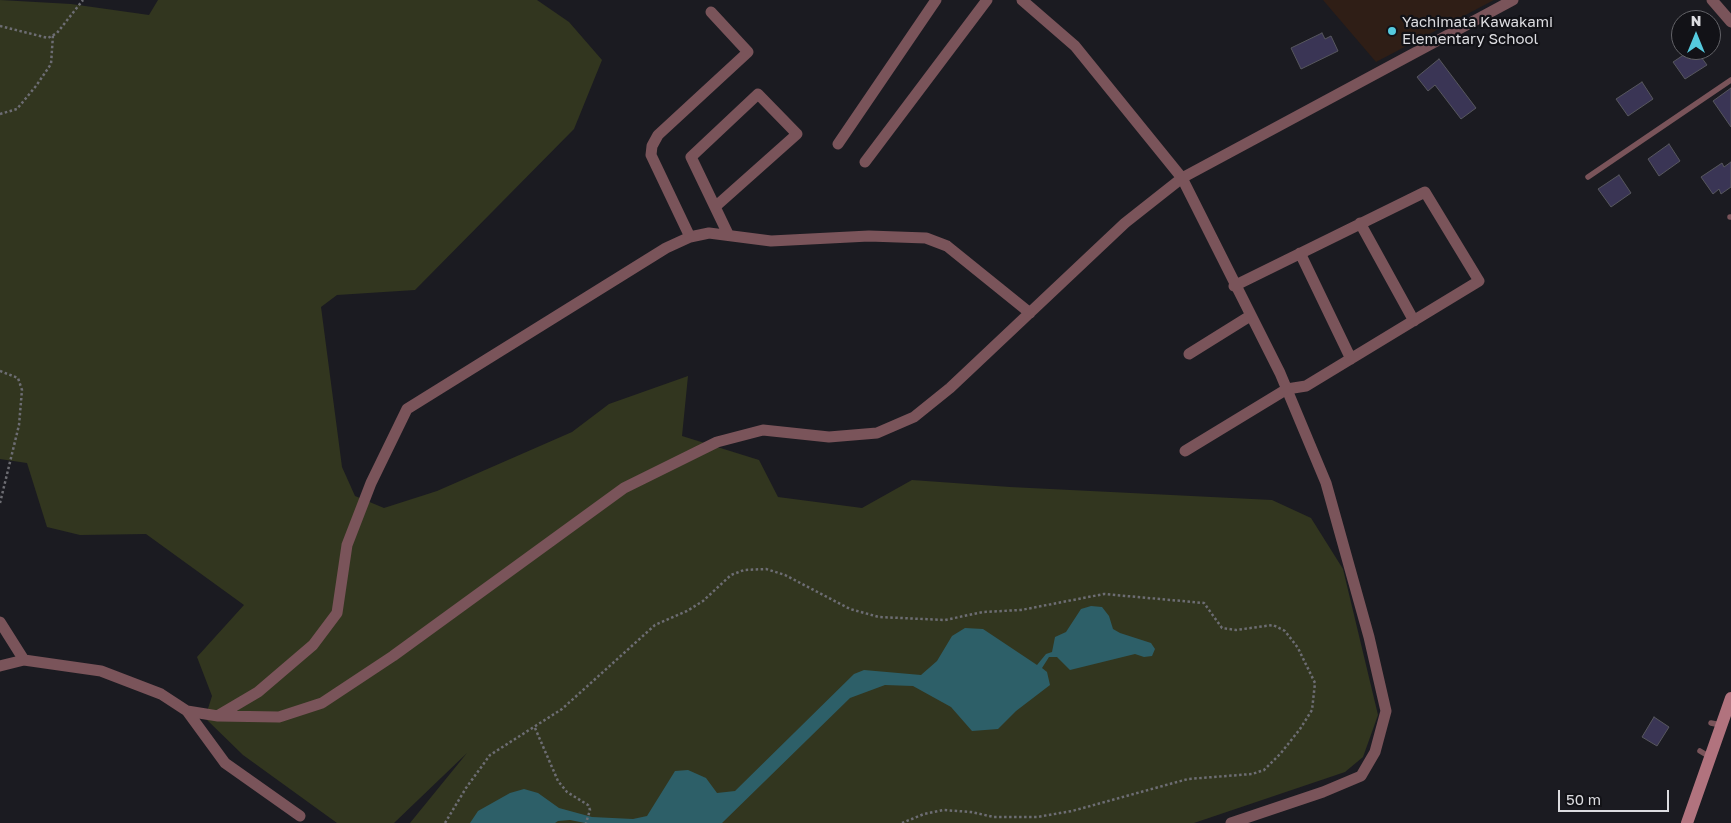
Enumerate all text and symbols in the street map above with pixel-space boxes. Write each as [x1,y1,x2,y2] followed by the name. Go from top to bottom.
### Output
[1671,10,1721,60] north arrow
[1691,12,1701,29] text: N
[1402,13,1553,48] place label: Yachimata Kawakami Elementary School
[1386,25,1398,37] marker: Yachimata Kawakami Elementary School
[1561,780,1672,812] scale bar
[1566,790,1601,808] text: 50 m

